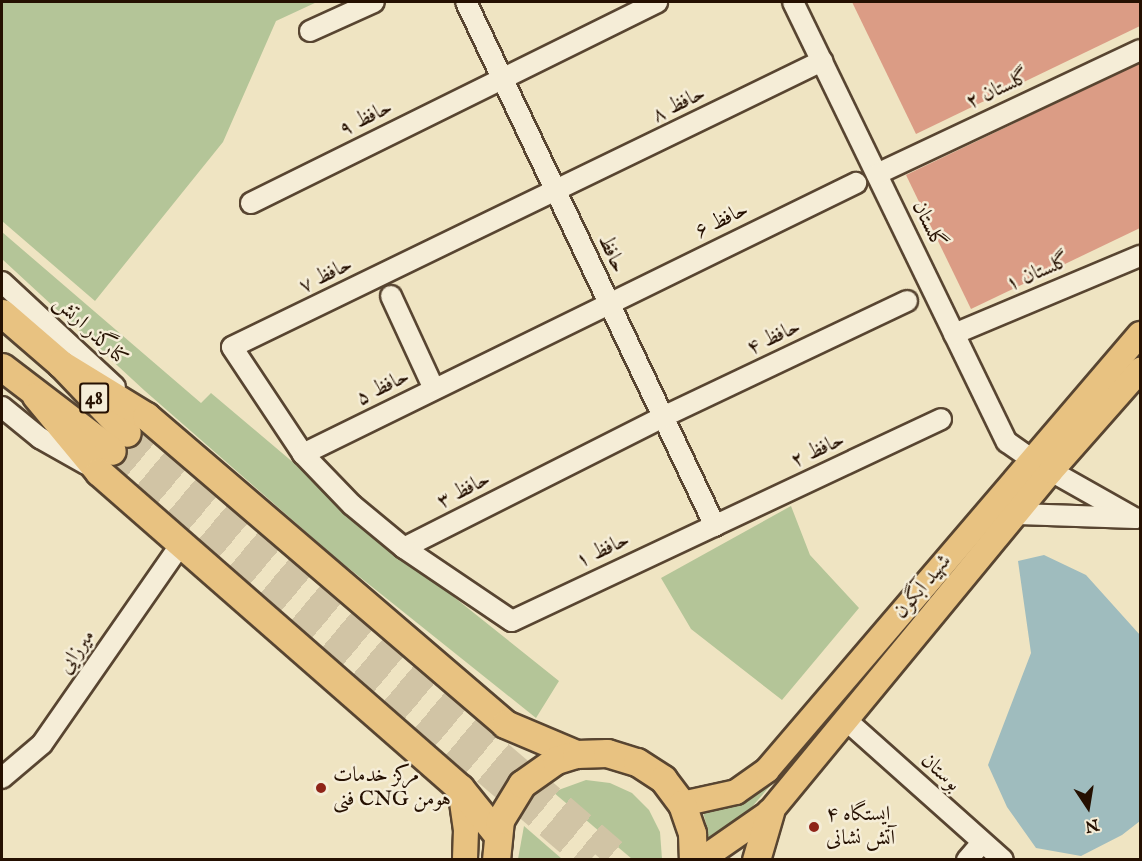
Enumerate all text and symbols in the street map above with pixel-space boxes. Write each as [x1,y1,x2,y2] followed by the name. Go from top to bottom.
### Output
[962,64,1034,116] street label: گلستان ۲
[648,81,710,129] street label: حافظ ۸
[335,95,397,143] street label: حافظ ۹
[691,197,753,245] street label: حافظ ۶
[906,197,950,253] street label: گلستان
[591,231,631,277] street label: حافظ
[1002,248,1074,298] street label: گلستان ۱
[295,252,357,300] street label: حافظ ۷
[48,290,132,372] street label: کنارگذر ارتش
[743,315,805,361] street label: حافظ ۴
[352,364,414,412] street label: حافظ ۵
[79,381,109,415] road number: 48
[787,428,849,474] street label: حافظ ۲
[433,467,495,515] street label: حافظ ۳
[572,528,634,574] street label: حافظ ۱
[889,550,957,624] street label: شهید آبگون
[53,625,101,679] street label: میرزایی
[915,749,965,797] street label: بوستان
[333,763,451,813] place label: مرکز خدمات فنی CNG هومن
[1058,777,1118,837] north arrow
[314,781,328,795] marker: مرکز خدمات فنی CNG هومن
[826,802,895,852] place label: ایستگاه ۴ آتش نشانی
[1083,813,1101,836] text: N
[807,820,821,834] marker: ایستگاه ۴ آتش نشانی

